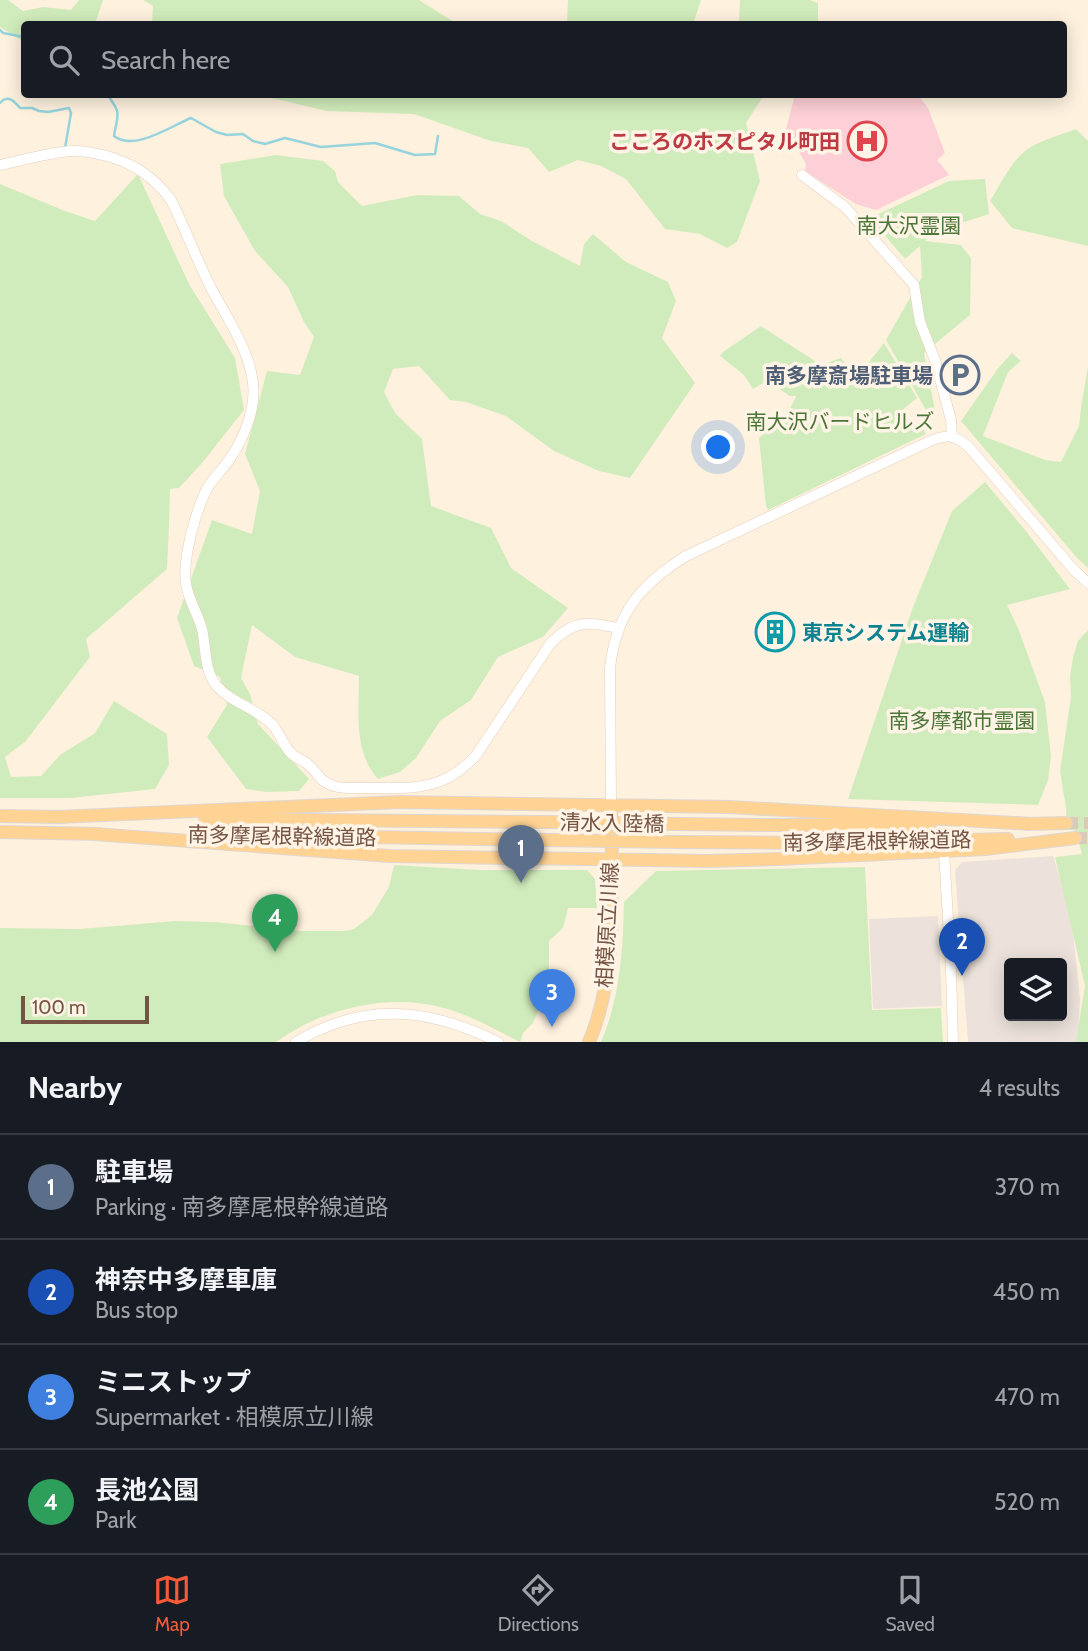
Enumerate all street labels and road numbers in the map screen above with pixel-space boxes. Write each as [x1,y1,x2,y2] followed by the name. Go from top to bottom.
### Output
[559,810,665,836] street label: 清水入陸橋
[187,822,377,850] street label: 南多摩尾根幹線道路
[782,827,972,855] street label: 南多摩尾根幹線道路
[591,861,623,989] street label: 相模原立川線

